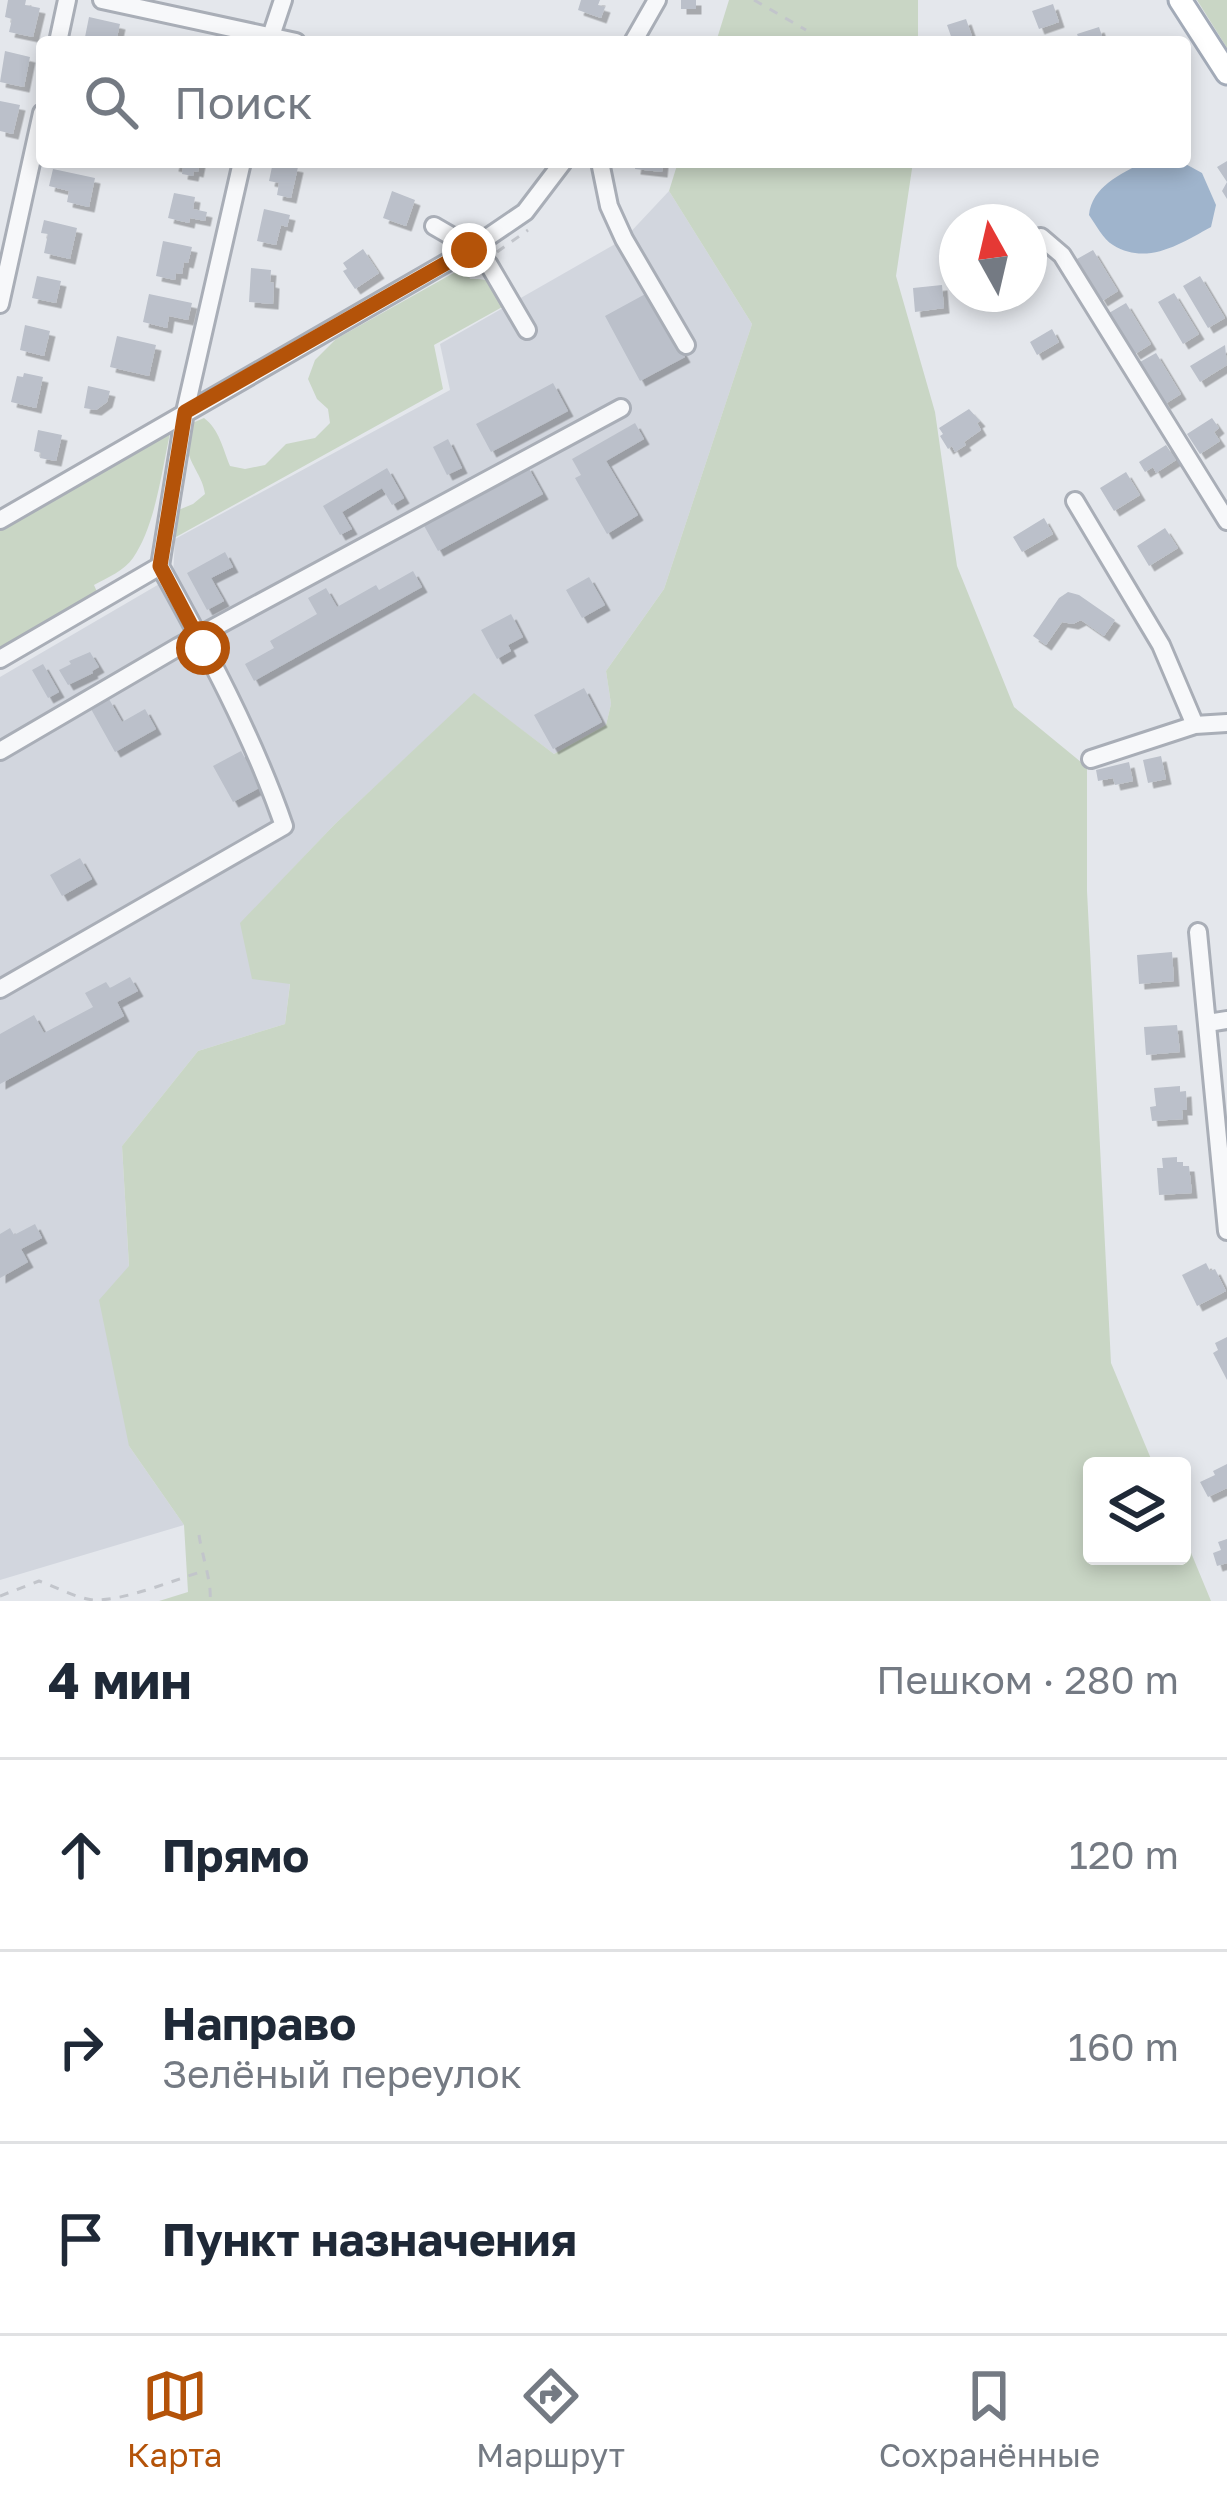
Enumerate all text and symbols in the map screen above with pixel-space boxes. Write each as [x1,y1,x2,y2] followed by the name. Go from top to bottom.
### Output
[36,36,1191,168] search box
[78,69,144,135] icon: search
[174,75,313,129] text: Поиск
[939,204,1047,312] north arrow
[442,223,496,277] route end
[176,621,230,675] route start
[1083,1457,1191,1565] map controls
[1083,1457,1191,1565] button: layers
[48,1649,192,1710] text: 4 мин
[876,1656,1179,1703] text: Пешком · 280 m
[48,1822,114,1888] icon: ahead
[162,1828,309,1882] text: Прямо
[1069,1831,1179,1878] text: 120 m
[162,1996,356,2050] text: Направо
[48,2014,114,2080] icon: right
[1068,2023,1179,2070] text: 160 m
[162,2050,522,2097] text: Зелёный переулок
[48,2206,114,2272] icon: arrive
[162,2212,577,2266] text: Пункт назначения
[127,2363,222,2474] tab: Карта
[476,2363,625,2474] tab: Маршрут
[879,2363,1100,2474] tab: Сохранённые

